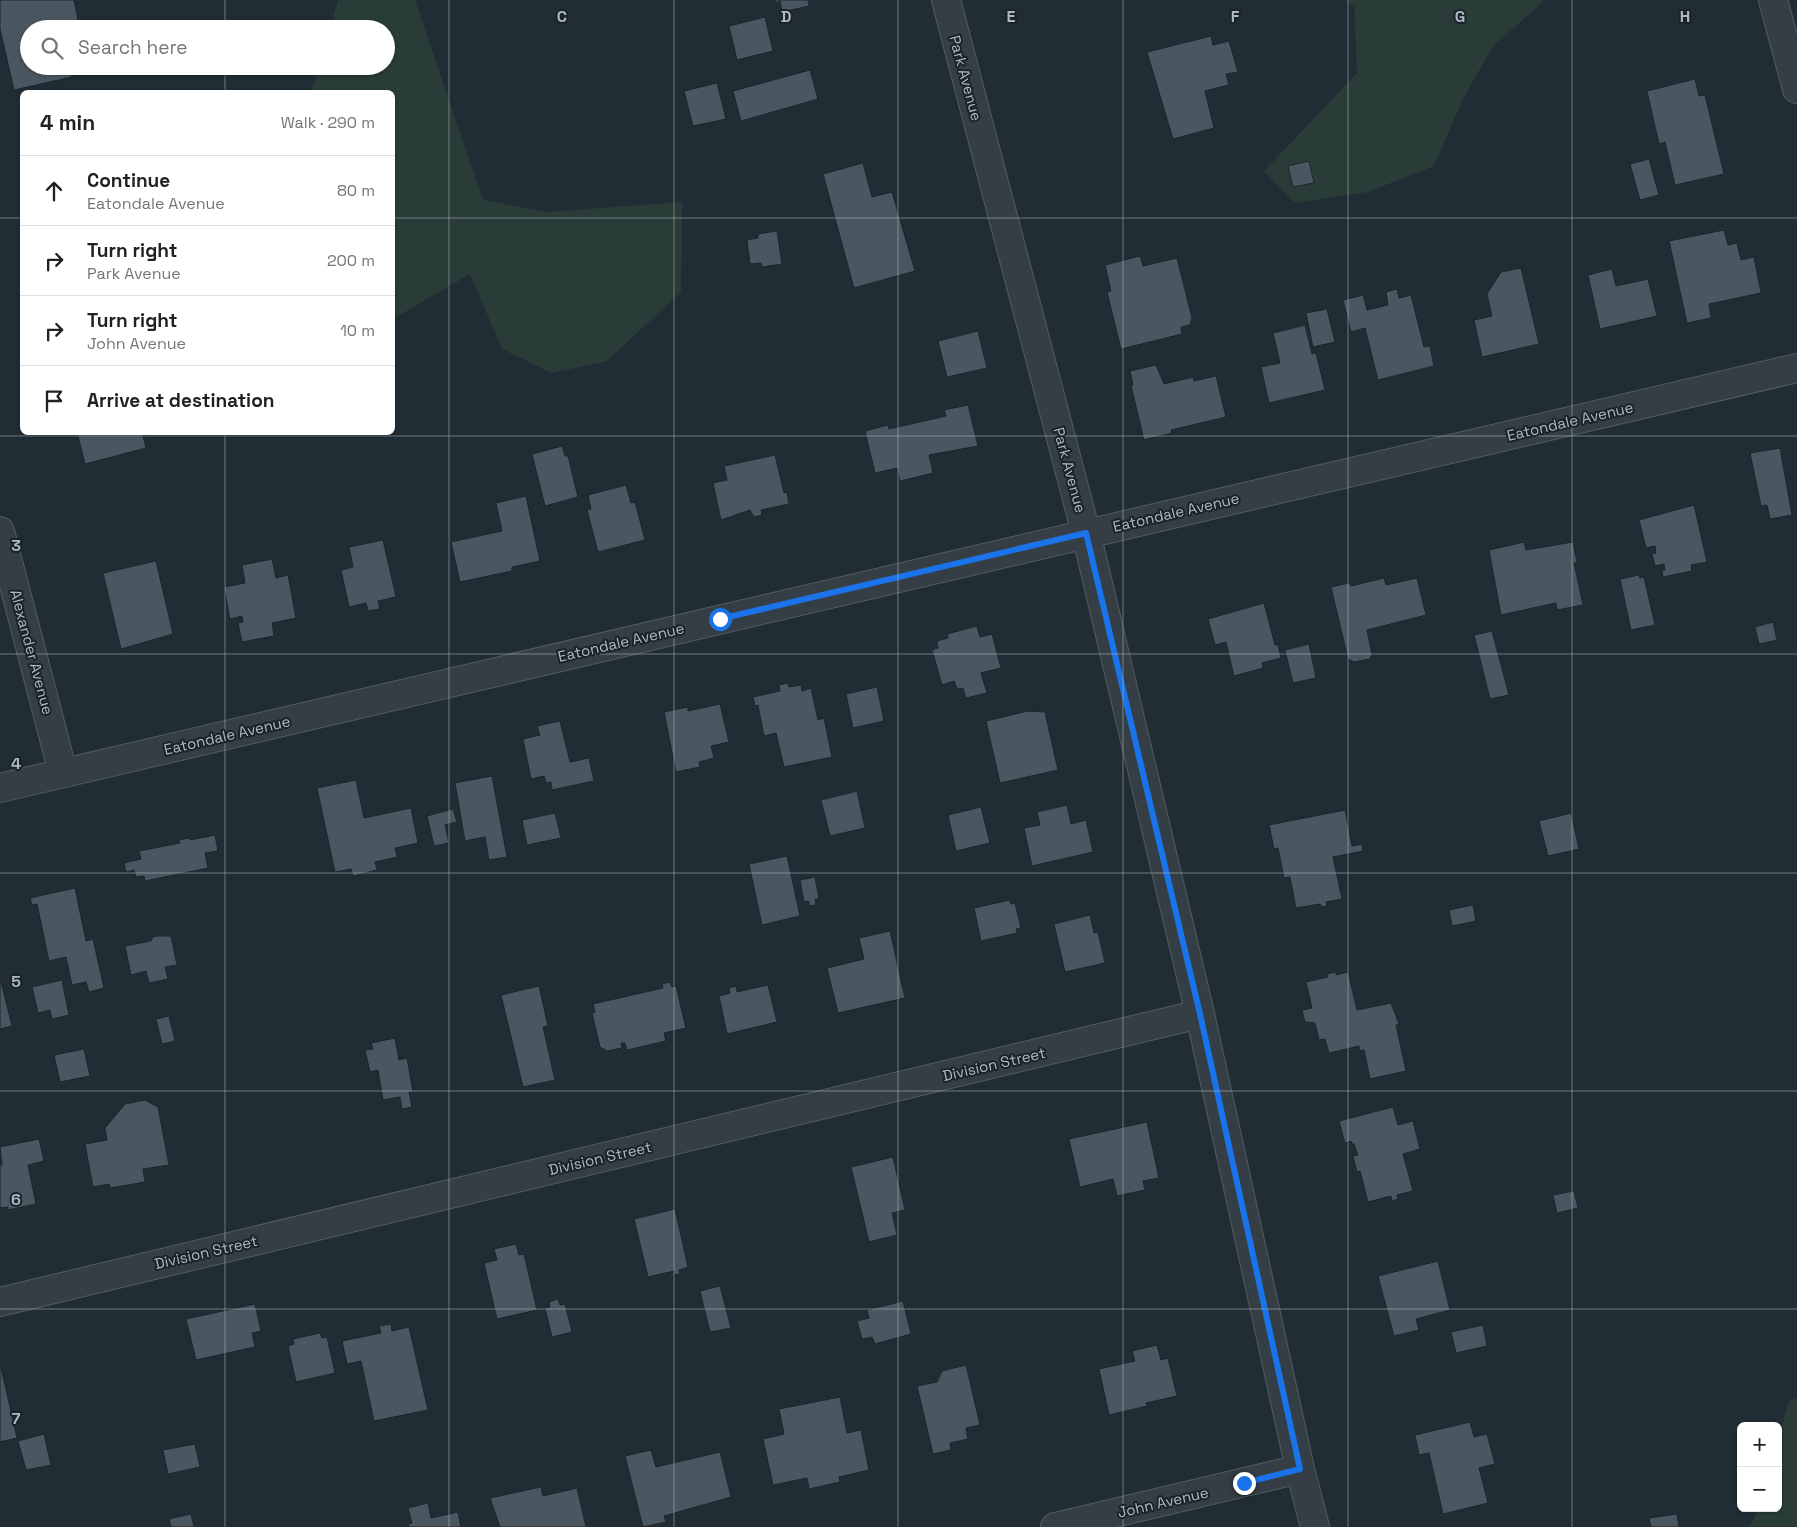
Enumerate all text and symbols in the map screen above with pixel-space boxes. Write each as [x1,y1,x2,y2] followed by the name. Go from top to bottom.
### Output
[557,6,567,27] text: C
[781,6,791,27] text: D
[1007,6,1016,27] text: E
[1231,6,1240,27] text: F
[1455,6,1465,27] text: G
[1680,6,1690,27] text: H
[20,20,395,75] search box
[945,33,987,123] street label: Park Avenue
[38,34,66,62] icon: search
[78,35,188,60] text: Search here
[40,109,95,136] text: 4 min
[281,112,375,133] text: Walk · 290 m
[87,168,170,193] text: Continue
[40,177,68,205] icon: ahead
[337,180,375,201] text: 80 m
[87,193,225,214] text: Eatondale Avenue
[87,238,177,263] text: Turn right
[40,247,68,275] icon: right
[327,250,375,271] text: 200 m
[87,263,181,284] text: Park Avenue
[87,308,177,333] text: Turn right
[40,317,68,345] icon: right
[340,320,375,341] text: 10 m
[87,333,186,354] text: John Avenue
[40,387,68,415] icon: arrive
[87,388,275,413] text: Arrive at destination
[1505,397,1635,445] street label: Eatondale Avenue
[1049,425,1091,515] street label: Park Avenue
[1111,488,1241,536] street label: Eatondale Avenue
[11,535,21,556] text: 3
[6,587,58,717] street label: Alexander Avenue
[709,608,732,631] route start
[556,618,686,666] street label: Eatondale Avenue
[162,711,292,759] street label: Eatondale Avenue
[11,753,21,774] text: 4
[11,971,21,992] text: 5
[941,1043,1047,1085] street label: Division Street
[547,1137,653,1179] street label: Division Street
[11,1189,21,1210] text: 6
[153,1231,259,1273] street label: Division Street
[12,1408,21,1429] text: 7
[1737,1422,1782,1512] map controls
[1737,1422,1782,1467] button: +
[1737,1467,1782,1512] button: −
[1233,1472,1256,1495] route end
[1116,1482,1210,1522] street label: John Avenue

